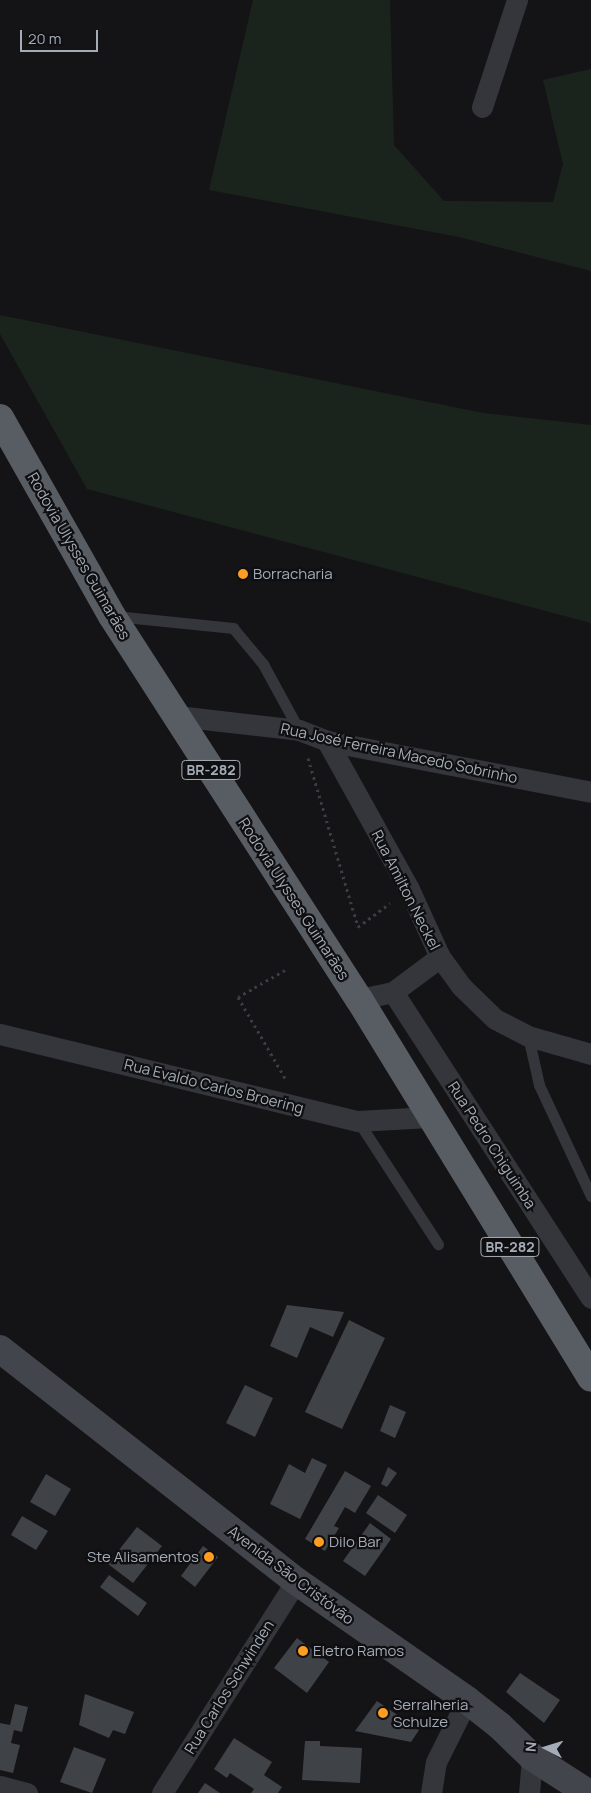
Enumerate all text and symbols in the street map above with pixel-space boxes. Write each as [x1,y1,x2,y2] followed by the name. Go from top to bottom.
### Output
[22,20,100,52] scale bar
[28,28,61,49] text: 20 m
[24,469,134,643] street label: Rodovia Ulysses Guimarães
[253,565,333,583] place label: Borracharia
[237,568,249,580] marker: Borracharia
[279,719,519,787] street label: Rua José Ferreira Macedo Sobrinho
[181,758,241,782] road number: BR-282
[235,815,353,983] street label: Rodovia Ulysses Guimarães
[368,827,444,953] street label: Rua Amilton Neckel
[122,1055,306,1117] street label: Rua Evaldo Carlos Broering
[444,1078,540,1212] street label: Rua Pedro Chiguimba
[480,1236,540,1258] road number: BR-282
[224,1522,358,1628] street label: Avenida São Cristóvão
[329,1533,381,1551] place label: Dilo Bar
[313,1536,325,1548] marker: Dilo Bar
[87,1548,199,1566] place label: Ste Alisamentos
[203,1551,215,1563] marker: Ste Alisamentos
[181,1617,277,1757] street label: Rua Carlos Schwinden
[313,1642,404,1660] place label: Eletro Ramos
[297,1645,309,1657] marker: Eletro Ramos
[393,1695,468,1730] place label: Serralheria Schulze
[377,1707,389,1719] marker: Serralheria Schulze
[521,1723,571,1773] north arrow
[521,1741,540,1752] text: N

